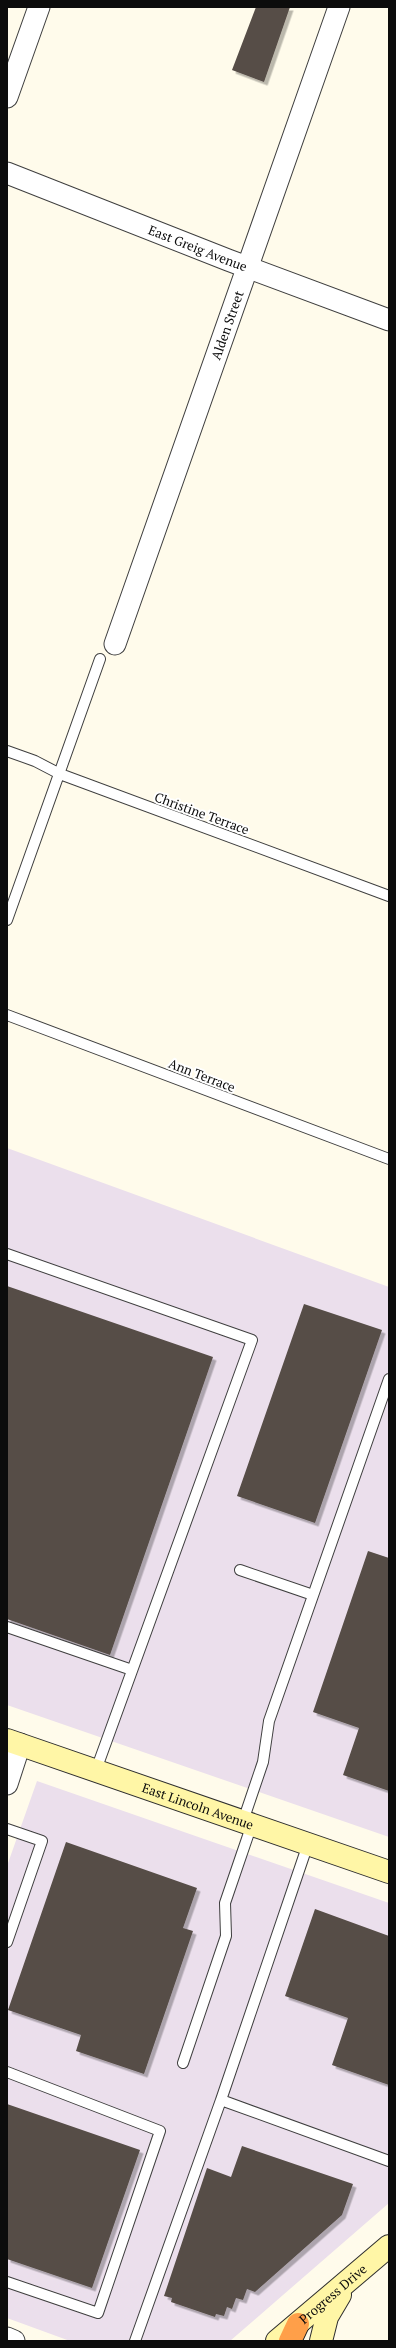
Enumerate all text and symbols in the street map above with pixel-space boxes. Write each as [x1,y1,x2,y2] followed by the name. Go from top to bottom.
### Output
[146,221,250,275] street label: East Greig Avenue
[207,288,248,362] street label: Alden Street
[152,788,252,838] street label: Christine Terrace
[166,1054,238,1096] street label: Ann Terrace
[140,1778,256,1834] street label: East Lincoln Avenue
[295,2260,370,2328] street label: Progress Drive

